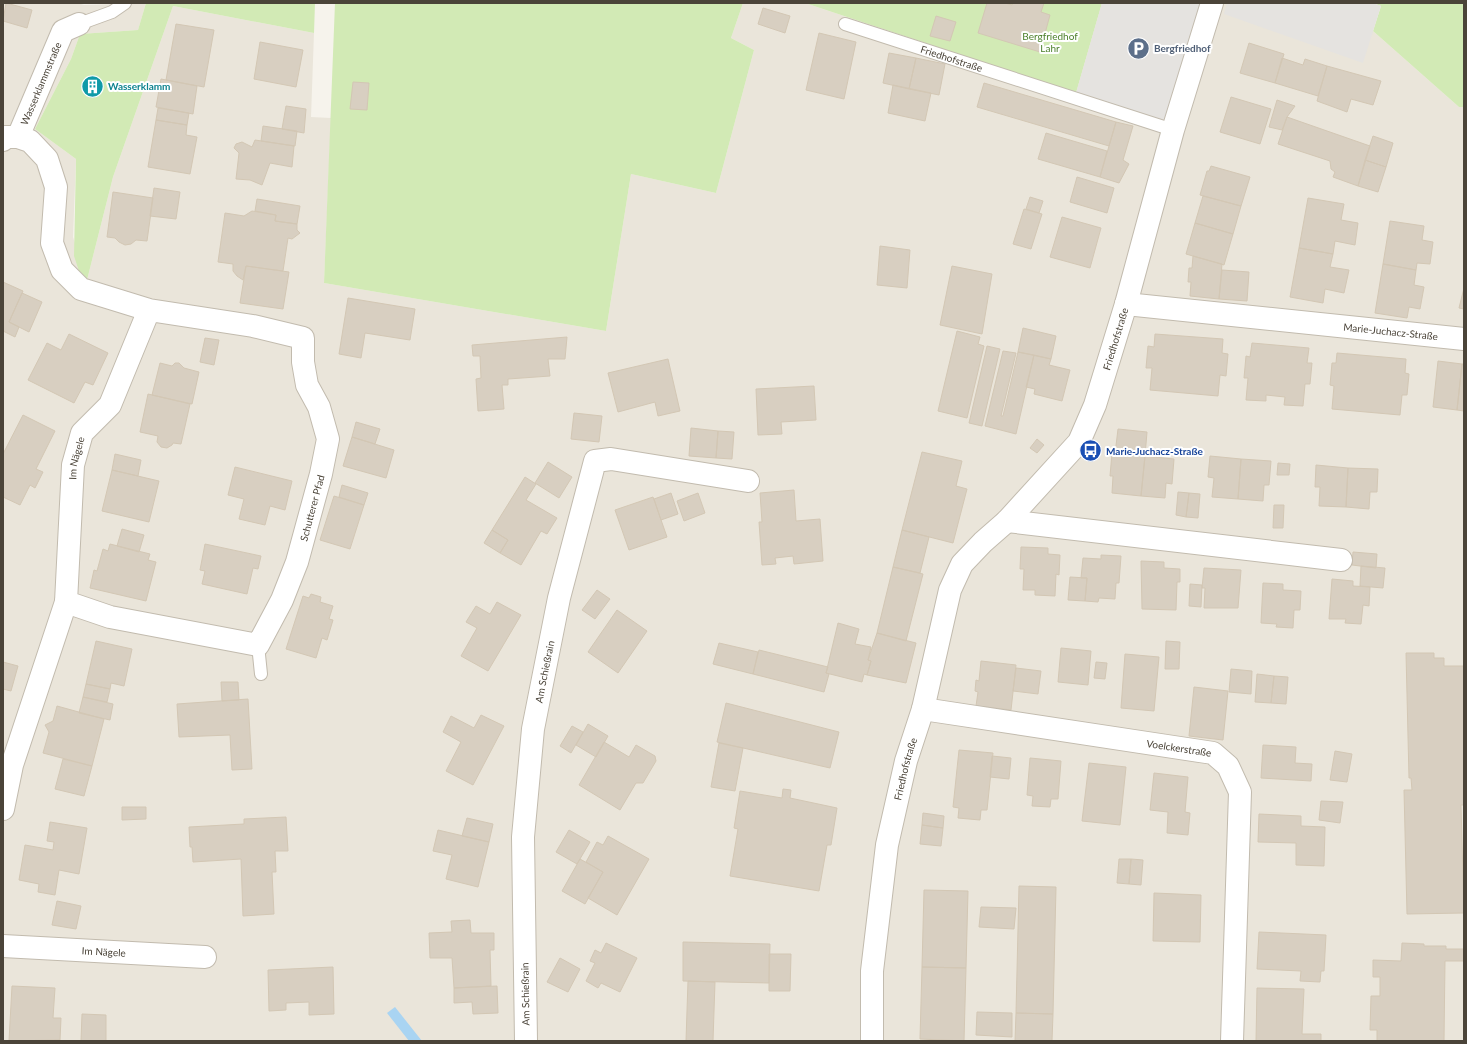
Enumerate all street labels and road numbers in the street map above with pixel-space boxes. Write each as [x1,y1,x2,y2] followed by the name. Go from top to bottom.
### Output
[18,40,64,127] street label: Wasserklammstraße
[919,43,984,74] street label: Friedhofstraße
[1100,306,1130,371] street label: Friedhofstraße
[1343,321,1438,342] street label: Marie-Juchacz-Straße
[66,435,87,480] street label: Im Nägele
[297,474,327,542] street label: Schutterer Pfad
[532,639,556,704] street label: Am Schießrain
[891,736,919,802] street label: Friedhofstraße
[1146,737,1212,759] street label: Voelckerstraße
[82,944,126,959] street label: Im Nägele
[518,962,532,1026] street label: Am Schießrain

